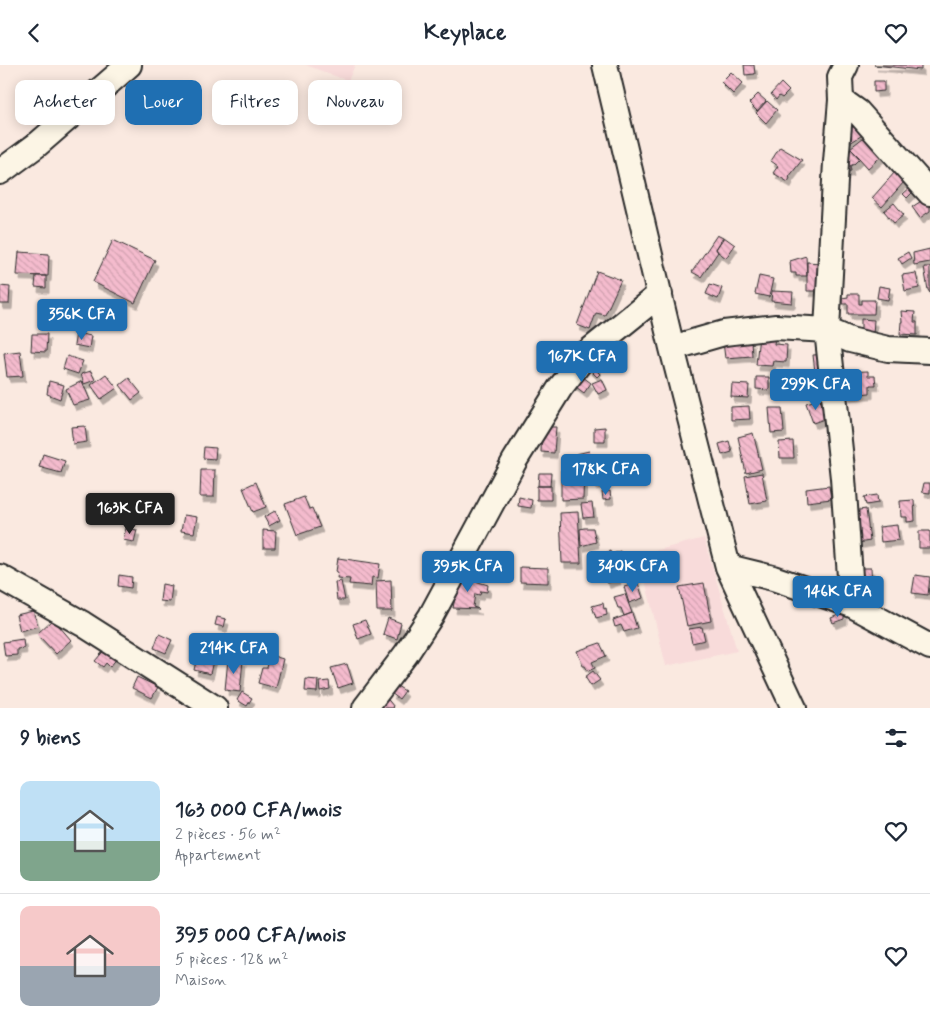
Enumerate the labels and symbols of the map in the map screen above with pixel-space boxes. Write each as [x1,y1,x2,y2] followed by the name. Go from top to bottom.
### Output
[30,299,134,341] pin: 356K CFA
[530,341,634,383] pin: 167K CFA
[764,369,868,411] pin: 299K CFA
[554,453,658,496] pin: 178K CFA
[78,493,182,535] pin: 163K CFA
[416,551,520,593] pin: 395K CFA
[581,551,685,593] pin: 340K CFA
[786,575,890,618] pin: 146K CFA
[182,633,286,675] pin: 214K CFA

